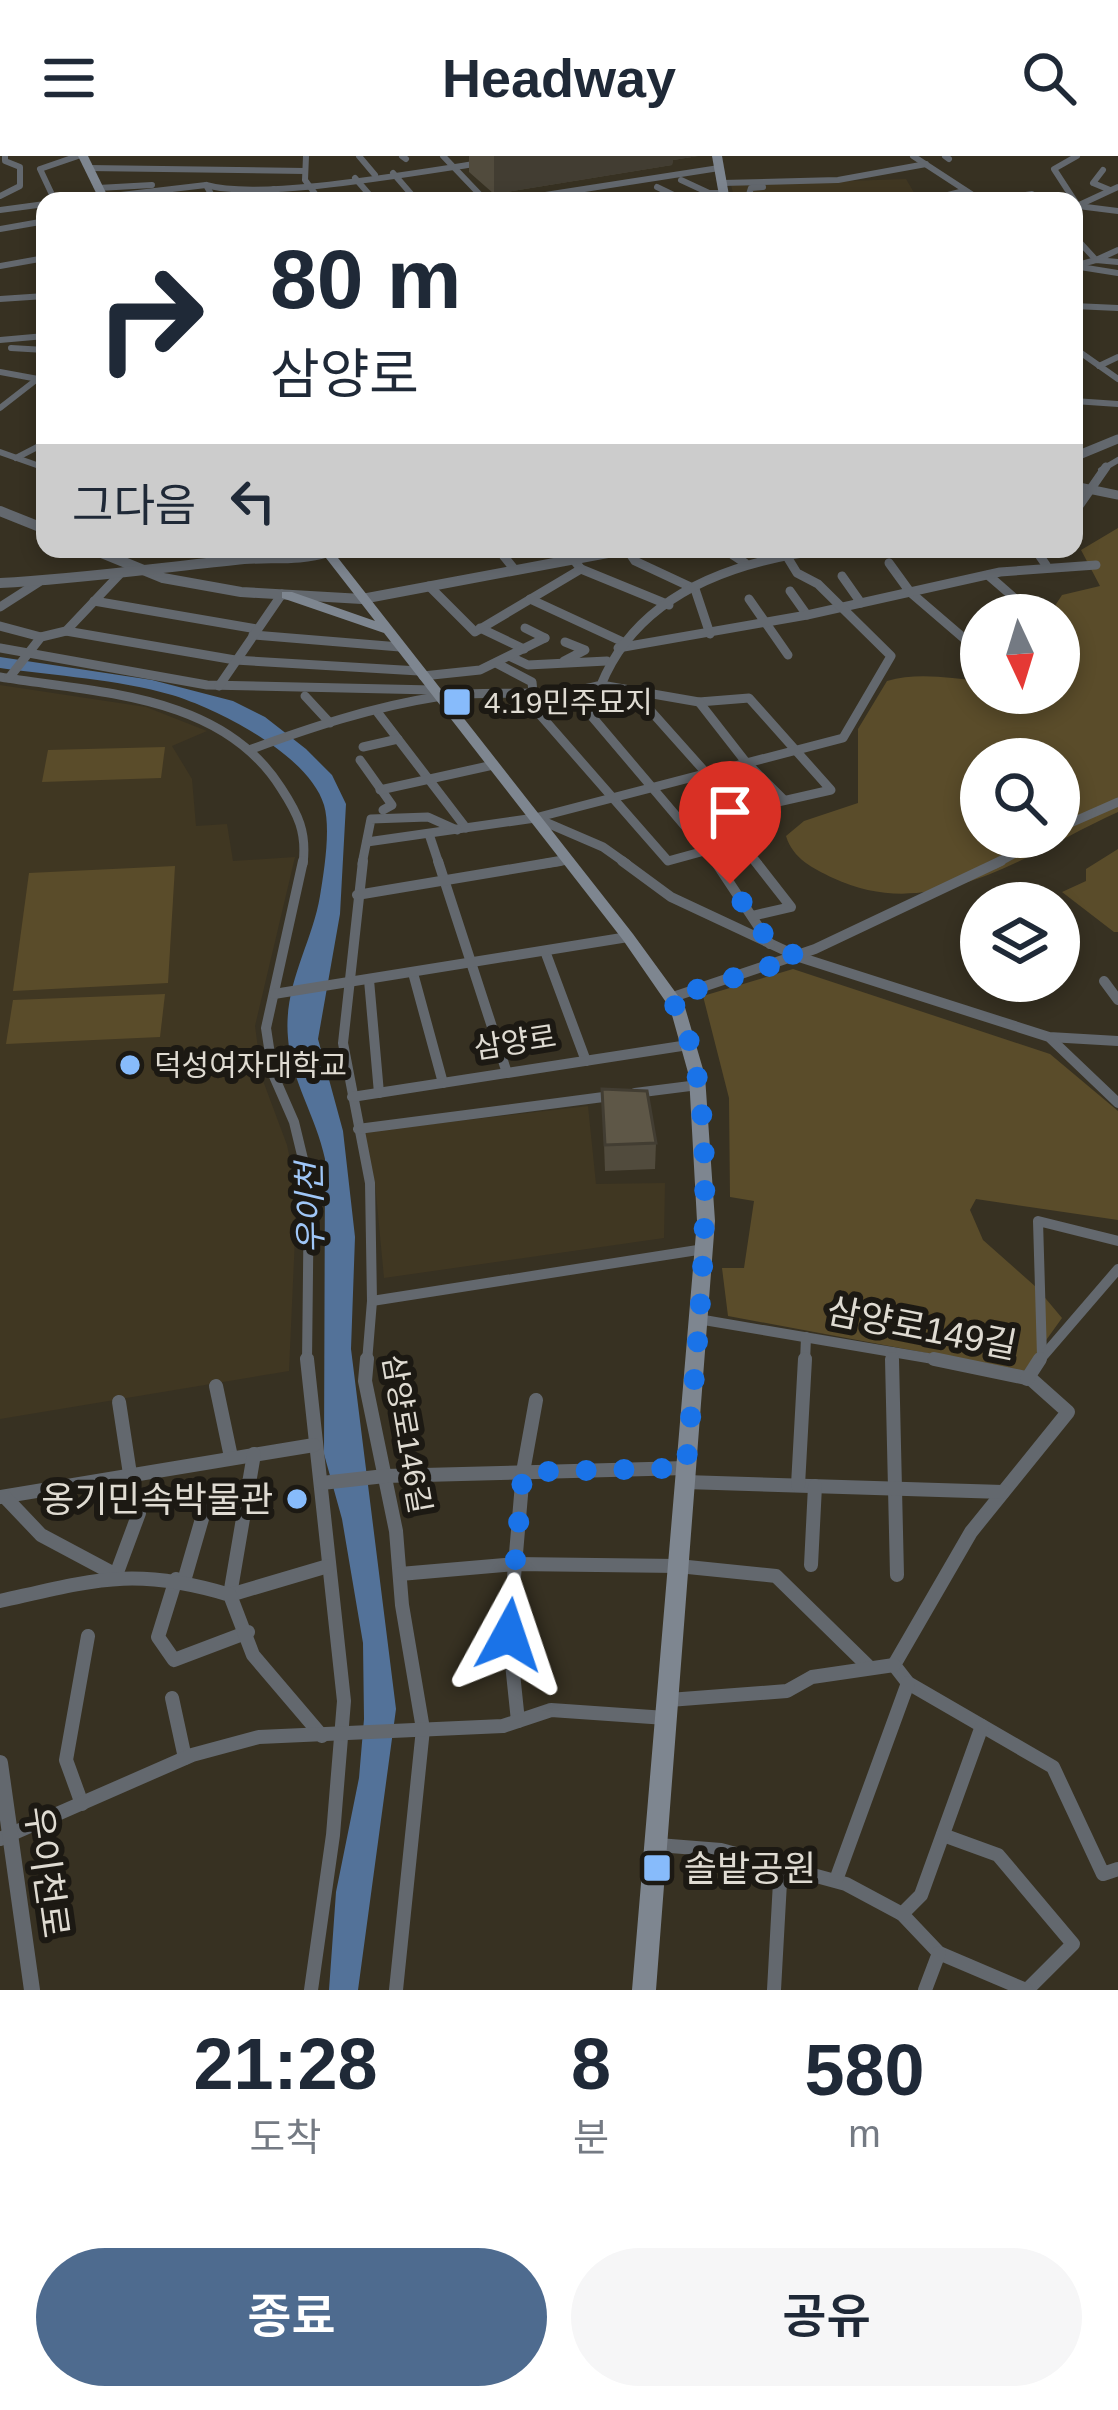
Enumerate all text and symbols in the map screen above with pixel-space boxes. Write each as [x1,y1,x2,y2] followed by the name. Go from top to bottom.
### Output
[36,45,102,111] icon: menu
[1016,45,1082,111] icon: search
[442,48,676,108] text: Headway
[270,232,461,326] text: 80 m
[72,240,228,396] icon: right
[270,344,419,404] text: 삼양로
[220,468,286,534] icon: left
[72,480,196,531] text: 그다음
[960,594,1080,714] north arrow
[960,594,1080,1002] map controls
[441,686,473,718] marker: 4.19민주묘지
[484,686,653,719] place label: 4.19민주묘지
[960,738,1080,858] button: search
[679,761,781,884] pin
[697,779,763,845] icon: arrive
[960,882,1080,1002] button: layers
[472,1019,558,1065] street label: 삼양로
[154,1049,347,1082] place label: 덕성여자대학교
[117,1052,143,1078] marker: 덕성여자대학교
[291,1159,329,1254] water label: 우이천
[824,1290,1020,1366] street label: 삼양로149길
[377,1352,437,1516] street label: 삼양로146길
[41,1479,273,1520] place label: 옹기민속박물관
[284,1486,310,1512] marker: 옹기민속박물관
[446,1572,572,1698] position arrow
[17,1804,77,1940] street label: 우이천로
[684,1848,816,1889] place label: 솔밭공원
[641,1852,673,1884] marker: 솔밭공원
[193,2024,378,2104] text: 21:28
[571,2024,611,2104] text: 8
[804,2030,925,2110] text: 580
[848,2112,881,2155] text: m
[250,2116,321,2159] text: 도착
[573,2116,609,2159] text: 분
[36,2248,547,2386] button: 종료
[571,2248,1082,2386] button: 공유

